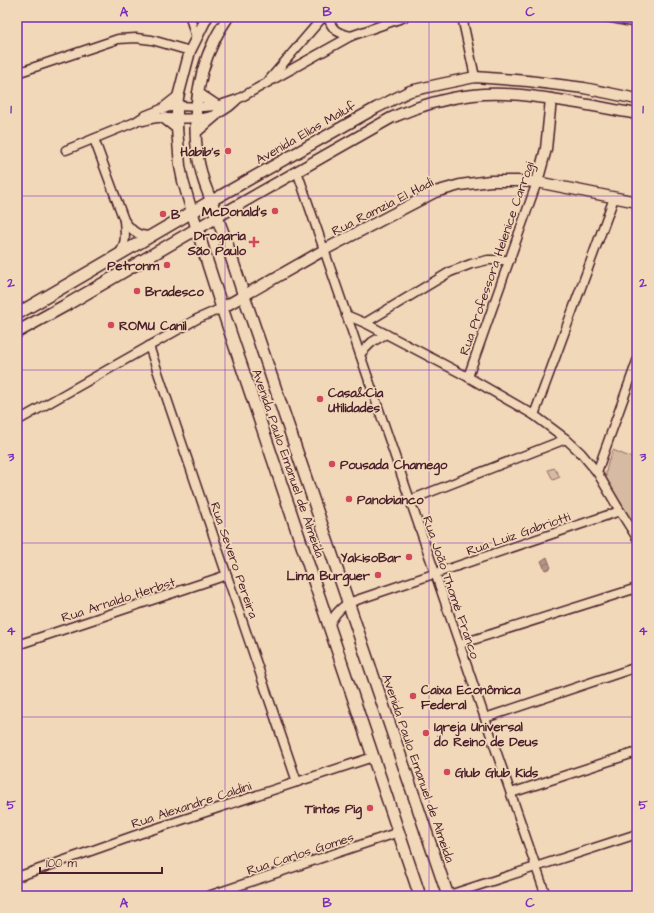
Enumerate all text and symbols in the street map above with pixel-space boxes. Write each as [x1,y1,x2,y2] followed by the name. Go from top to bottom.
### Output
[120,3,129,21] text: A
[322,3,332,21] text: B
[525,3,535,21] text: C
[252,97,359,169] street label: Avenida Elias Maluf
[10,100,12,118] text: 1
[642,100,644,118] text: 1
[180,143,220,161] place label: Habib's
[223,146,233,156] marker: Habib's
[455,159,540,358] street label: Rua Professora Helenice Carrogi
[328,173,436,240] street label: Rua Ramzia El Hadi
[202,203,267,221] place label: McDonald's
[171,206,181,224] place label: B
[270,206,280,216] marker: McDonald's
[158,209,168,219] marker: B
[187,227,247,260] place label: Drogaria São Paulo
[249,237,259,247] marker: Drogaria São Paulo
[107,257,160,275] place label: Petronm
[162,260,172,270] marker: Petronm
[6,274,15,292] text: 2
[638,274,647,292] text: 2
[145,283,204,301] place label: Bradesco
[132,286,142,296] marker: Bradesco
[119,317,187,335] place label: ROMU Canil
[106,320,116,330] marker: ROMU Canil
[247,367,329,561] street label: Avenida Paulo Emanuel de Almeida
[327,384,384,417] place label: Casa&Cia Utilidades
[315,394,325,404] marker: Casa&Cia Utilidades
[7,448,15,466] text: 3
[639,448,647,466] text: 3
[340,456,448,476] place label: Pousada Chamego
[327,459,337,469] marker: Pousada Chamego
[357,491,424,509] place label: Panobianco
[344,494,354,504] marker: Panobianco
[206,500,263,621] street label: Rua Severo Pereira
[464,508,573,560] street label: Rua Luiz Gabriotti
[418,513,484,662] street label: Rua João Thomé Franco
[341,549,402,567] place label: YakisoBar
[404,552,414,562] marker: YakisoBar
[287,567,371,587] place label: Lima Burguer
[373,570,383,580] marker: Lima Burguer
[59,573,178,627] street label: Rua Arnaldo Herbst
[7,622,16,640] text: 4
[639,622,648,640] text: 4
[377,672,459,866] street label: Avenida Paulo Emanuel de Almeida
[421,681,521,714] place label: Caixa Econômica Federal
[408,691,418,701] marker: Caixa Econômica Federal
[433,718,538,751] place label: Igreja Universal do Reino de Deus
[421,728,431,738] marker: Igreja Universal do Reino de Deus
[455,764,539,782] place label: Glub Glub Kids
[442,767,452,777] marker: Glub Glub Kids
[129,777,254,833] street label: Rua Alexandre Caldini
[6,796,16,814] text: 5
[638,796,648,814] text: 5
[304,800,362,820] place label: Tintas Pig
[365,803,375,813] marker: Tintas Pig
[244,828,357,880] street label: Rua Carlos Gomes
[40,849,162,875] scale bar
[46,855,77,872] text: 100 m
[120,894,129,912] text: A
[322,894,332,912] text: B
[525,894,535,912] text: C

